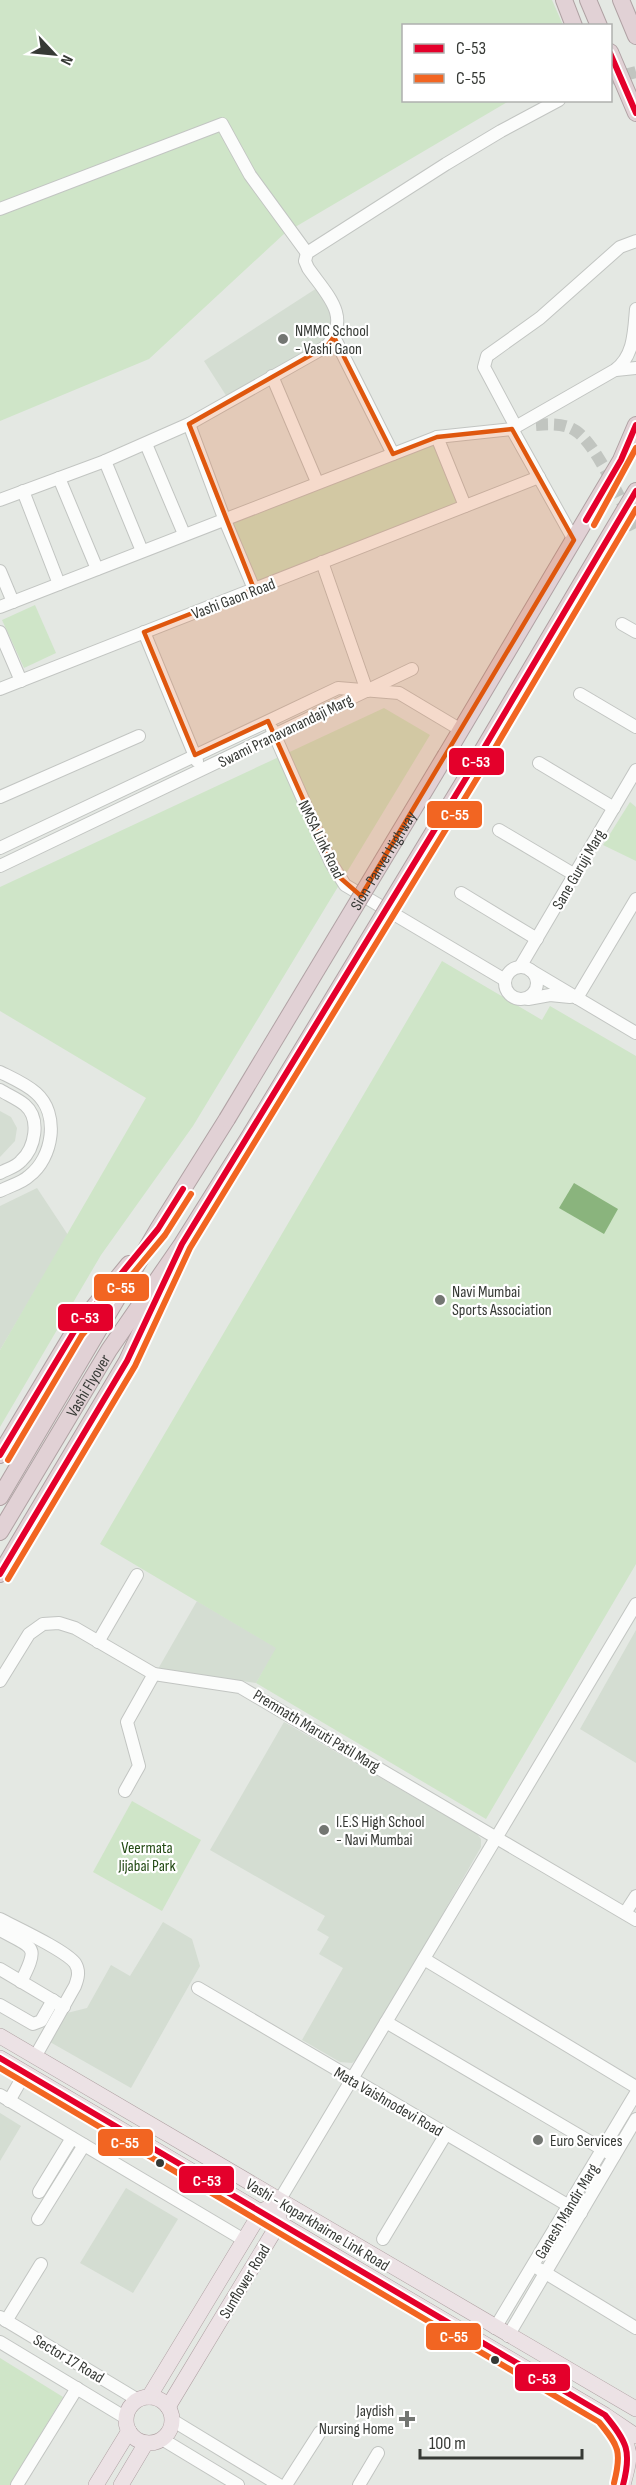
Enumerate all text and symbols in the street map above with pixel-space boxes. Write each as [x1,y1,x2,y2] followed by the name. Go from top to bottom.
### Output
[24,24,84,84] north arrow
[402,24,612,102] legend
[456,38,486,59] text: C-53
[56,52,77,68] text: N
[456,68,486,89] text: C-55
[295,322,369,359] place label: NMMC School - Vashi Gaon
[276,332,290,346] marker: NMMC School - Vashi Gaon
[189,575,278,624] street label: Vashi Gaon Road
[215,691,356,772] street label: Swami Pranavanandaji Marg
[448,747,505,776] line badge: C-53
[462,753,490,772] text: C-53
[293,797,348,882] street label: NMSA Link Road
[426,800,483,829] line badge: C-55
[441,806,469,825] text: C-55
[347,808,421,914] street label: Sion-Panvel Highway
[549,826,610,913] street label: Sane Guruji Marg
[93,1273,150,1302] line badge: C-55
[107,1279,135,1298] text: C-55
[452,1283,552,1320] place label: Navi Mumbai Sports Association
[433,1293,447,1307] marker: Navi Mumbai Sports Association
[57,1303,114,1332] line badge: C-53
[71,1309,99,1328] text: C-53
[63,1351,115,1421] street label: Vashi Flyover
[249,1686,383,1777] street label: Premnath Maruti Patil Marg
[336,1813,425,1850] place label: I.E.S High School - Navi Mumbai
[317,1823,331,1837] marker: I.E.S High School - Navi Mumbai
[118,1839,176,1876] park label: Veermata Jijabai Park
[330,2063,446,2141] street label: Mata Vaishnodevi Road
[97,2128,154,2157] line badge: C-55
[550,2132,623,2151] place label: Euro Services
[531,2133,545,2147] marker: Euro Services
[111,2134,139,2153] text: C-55
[154,2157,166,2169] unlabelled marker
[531,2161,603,2263] street label: Ganesh Mandir Marg
[178,2165,235,2194] line badge: C-53
[193,2172,221,2191] text: C-53
[242,2175,392,2276] street label: Vashi - Koparkhairne Link Road
[216,2241,275,2322] street label: Sunflower Road
[425,2322,482,2351] line badge: C-55
[440,2328,468,2347] text: C-55
[29,2331,107,2388] street label: Sector 17 Road
[489,2354,501,2366] unlabelled marker
[514,2363,571,2392] line badge: C-53
[528,2370,556,2389] text: C-53
[319,2402,394,2439] place label: Jaydish Nursing Home
[398,2410,416,2428] marker: Jaydish Nursing Home
[420,2422,582,2460] scale bar
[429,2433,466,2454] text: 100 m

